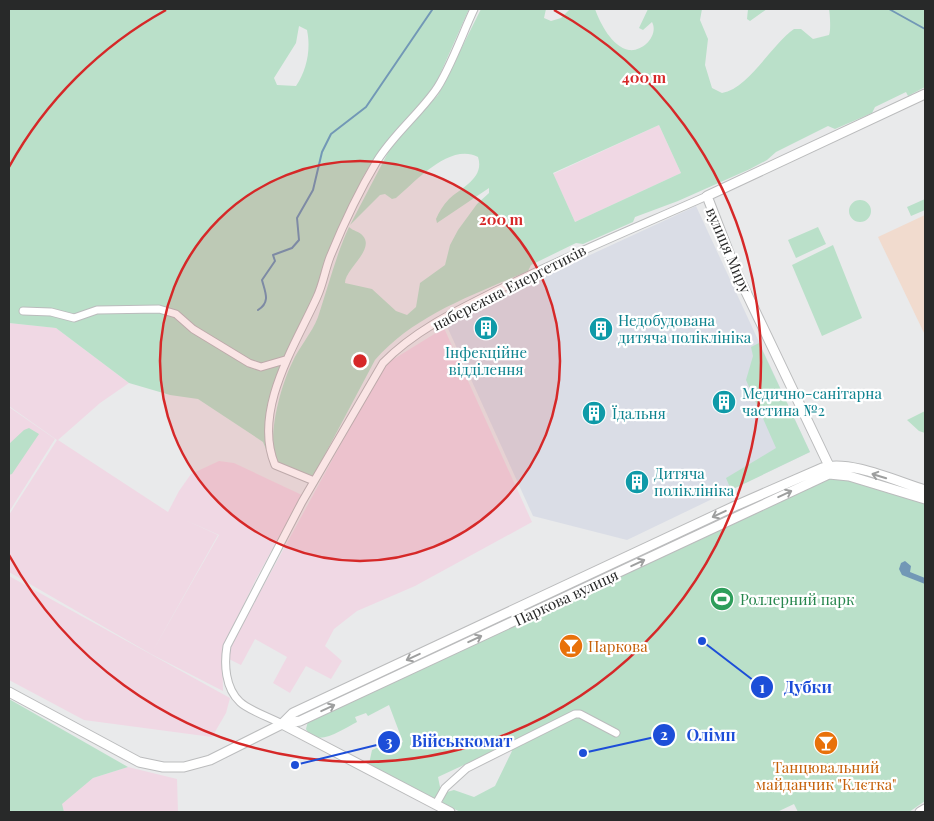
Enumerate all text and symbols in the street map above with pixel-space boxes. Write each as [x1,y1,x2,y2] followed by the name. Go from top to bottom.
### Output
[622,67,667,87] text: 400 m
[702,204,756,296] street label: вулиця Миру
[479,209,524,229] text: 200 m
[429,240,589,334] street label: набережна Енергетиків
[618,310,752,347] place label: Недобудована дитяча поліклініка
[473,315,499,341] building icon: Інфекційне відділення
[588,316,614,342] building icon: Недобудована дитяча поліклініка
[445,342,527,379] place label: Інфекційне відділення
[351,352,369,370] centre of rings
[742,383,882,420] place label: Медично-санітарна частина №2
[711,389,737,415] building icon: Медично-санітарна частина №2
[581,400,607,426] building icon: Їдальня
[612,403,666,423] place label: Їдальня
[654,463,735,500] place label: Дитяча поліклініка
[624,469,650,495] building icon: Дитяча поліклініка
[871,470,887,480] one-way arrow
[777,489,792,499] one-way arrow
[712,510,727,519] one-way arrow
[630,558,645,567] one-way arrow
[511,564,621,630] street label: Паркова вулиця
[709,586,735,612] sports icon: Роллерний парк
[740,589,855,609] place label: Роллерний парк
[558,633,584,659] bar icon: Паркова
[467,634,482,644] one-way arrow
[588,636,648,656] place label: Паркова
[406,653,421,662] one-way arrow
[749,672,842,703] callout: Дубки
[784,676,832,697] text: Дубки
[759,677,765,697] text: 1
[320,703,335,712] one-way arrow
[651,720,745,751] callout: Олімп
[660,724,668,744] text: 2
[686,724,736,745] text: Олімп
[376,726,523,757] callout: Військкомат
[411,730,513,751] text: Військкомат
[813,730,839,756] bar icon: Танцювальний майданчик "Клєтка"
[385,731,393,751] text: 3
[756,757,896,794] place label: Танцювальний майданчик "Клєтка"

